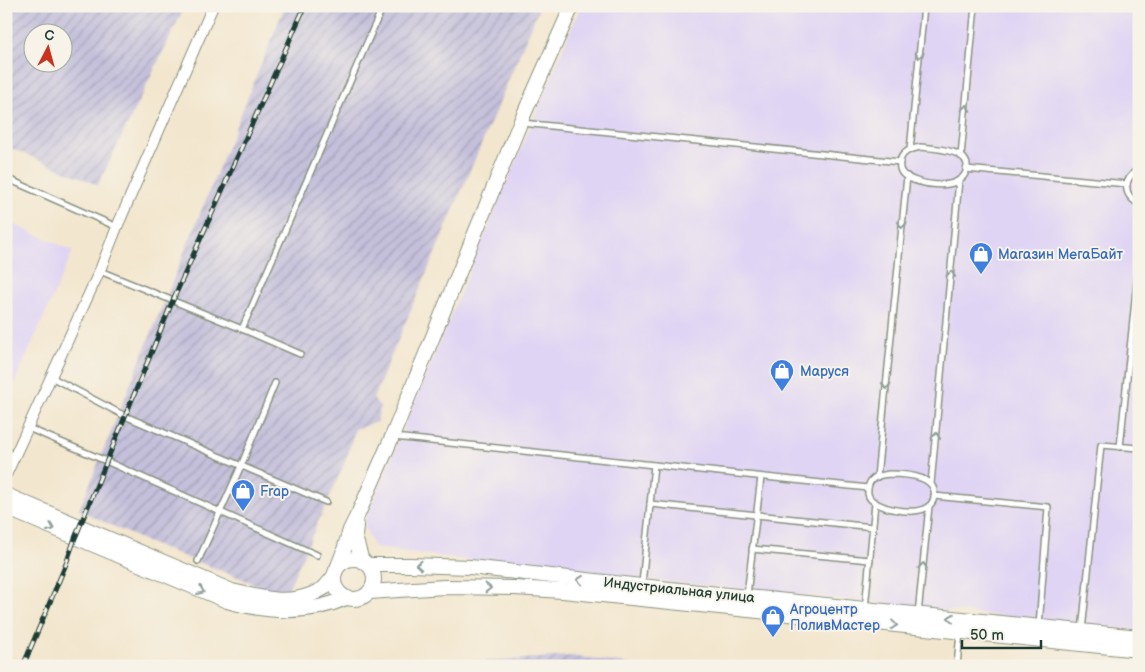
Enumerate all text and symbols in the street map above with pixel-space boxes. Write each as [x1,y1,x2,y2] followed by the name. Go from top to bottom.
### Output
[22,22,72,72] north arrow
[44,27,55,45] text: С
[914,51,925,59] one-way arrow
[960,104,971,112] one-way arrow
[897,221,908,229] one-way arrow
[968,241,994,275] shop icon: Магазин МегаБайт
[998,246,1123,263] place label: Магазин МегаБайт
[945,270,956,278] one-way arrow
[769,358,795,392] shop icon: Маруся
[800,363,849,380] place label: Маруся
[881,383,892,391] one-way arrow
[930,432,941,440] one-way arrow
[230,478,256,512] shop icon: Frap
[260,483,289,500] place label: Frap
[46,521,55,532] one-way arrow
[414,560,422,571] one-way arrow
[917,562,928,570] one-way arrow
[603,574,756,606] street label: Индустриальная улица
[576,575,584,586] one-way arrow
[484,583,492,593] one-way arrow
[196,584,205,595] one-way arrow
[789,601,880,634] place label: Агроцентр ПоливМастер
[760,604,786,638] shop icon: Агроцентр ПоливМастер
[947,613,955,624] one-way arrow
[962,617,1041,649] scale bar
[890,619,898,630] one-way arrow
[970,626,1004,645] text: 50 m

